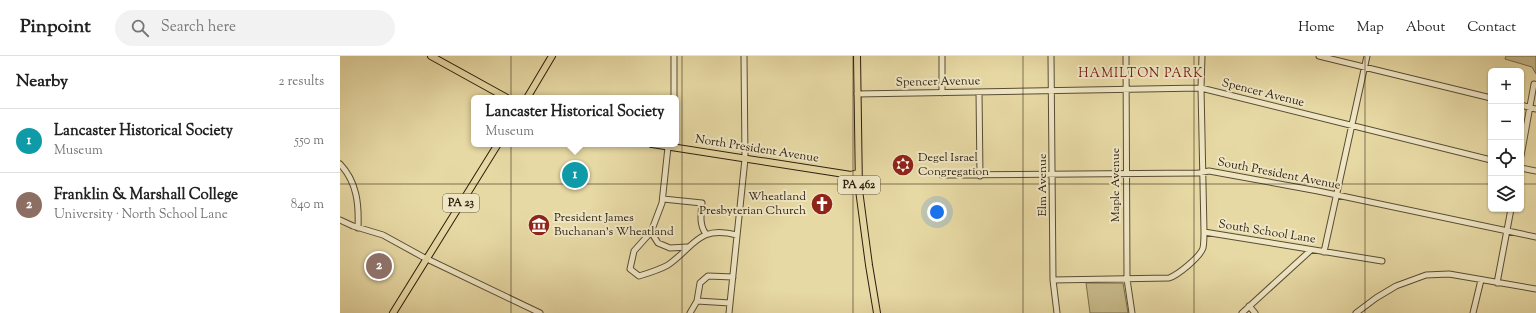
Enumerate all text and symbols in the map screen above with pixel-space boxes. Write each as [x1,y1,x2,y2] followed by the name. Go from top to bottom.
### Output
[115,10,395,46] search box
[20,14,91,41] text: Pinpoint
[129,17,151,39] icon: search
[161,17,236,38] text: Search here
[1298,18,1335,38] text: Home
[1357,18,1384,38] text: Map
[1406,18,1445,38] text: About
[1467,18,1516,38] text: Contact
[1078,65,1204,83] district label: HAMILTON PARK
[1488,68,1524,212] map controls
[1488,68,1524,104] button: +
[16,70,68,94] text: Nearby
[896,72,981,92] street label: Spencer Avenue
[279,73,324,91] text: 2 results
[1220,74,1307,112] street label: Spencer Avenue
[471,95,679,147] popup
[485,102,665,123] text: Lancaster Historical Society
[1488,104,1524,140] button: −
[54,121,233,142] text: Lancaster Historical Society
[485,123,534,141] text: Museum
[694,130,820,168] street label: North President Avenue
[27,132,31,150] text: 1
[295,132,324,150] text: 550 m
[1488,140,1524,176] button: locate
[54,142,103,160] text: Museum
[1107,147,1125,222] street label: Maple Avenue
[918,149,989,181] place label: Degel Israel Congregation
[890,152,916,178] synagogue icon: Degel Israel Congregation
[1034,153,1052,217] street label: Elm Avenue
[1216,153,1342,195] street label: South President Avenue
[562,160,588,190] pin: 1
[838,176,880,194] road number: PA 462
[1488,176,1524,212] button: layers
[54,185,238,206] text: Franklin & Marshall College
[699,188,806,220] place label: Wheatland Presbyterian Church
[809,191,835,217] church icon: Wheatland Presbyterian Church
[443,194,479,212] road number: PA 23
[26,196,32,214] text: 2
[291,196,324,214] text: 840 m
[927,202,947,222] your location
[54,206,228,224] text: University · North School Lane
[554,209,674,241] place label: President James Buchanan's Wheatland
[526,212,552,238] museum icon: President James Buchanan's Wheatland
[1217,215,1317,249] street label: South School Lane
[366,251,392,281] pin: 2

